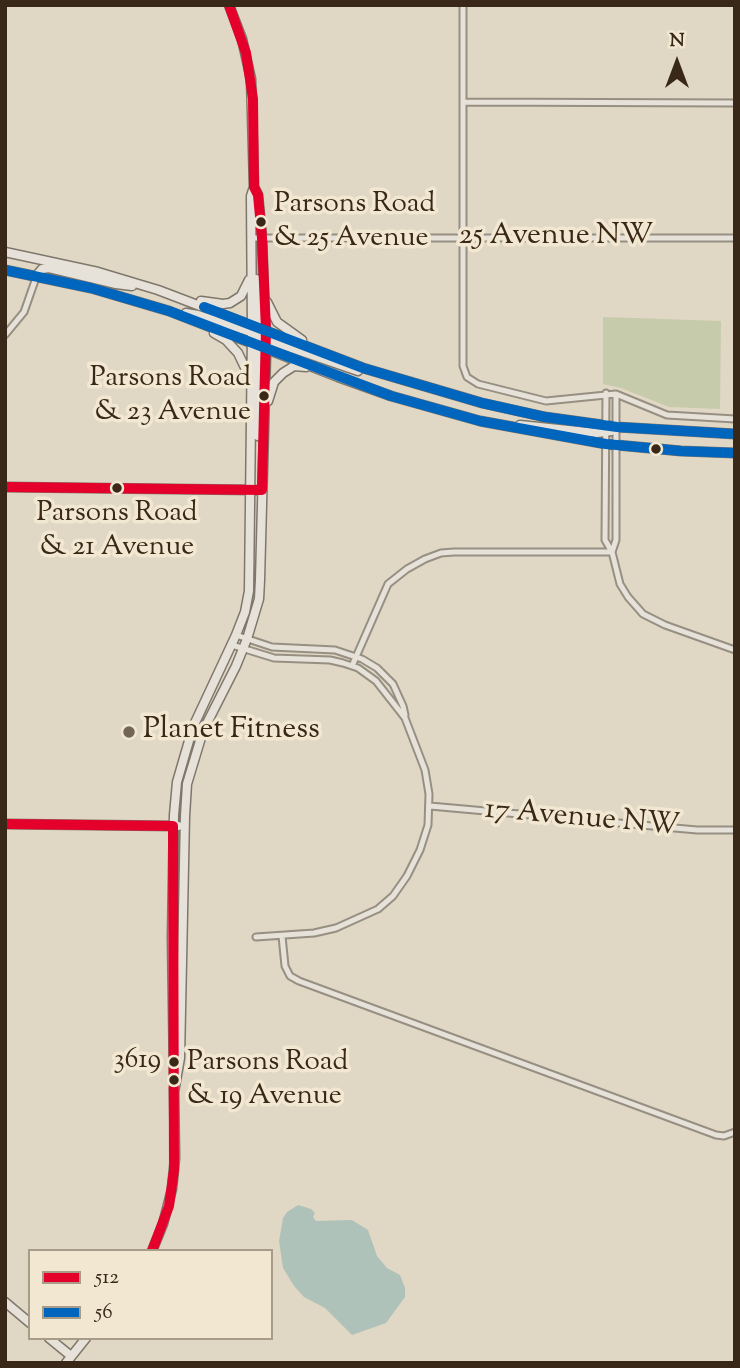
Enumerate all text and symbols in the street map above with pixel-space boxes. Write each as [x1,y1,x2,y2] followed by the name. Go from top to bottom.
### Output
[642,28,712,98] north arrow
[669,28,685,55] text: N
[274,189,435,255] place label: Parsons Road & 25 Avenue
[254,215,268,229] marker: Parsons Road & 25 Avenue
[459,220,653,256] street label: 25 Avenue NW
[90,363,251,429] place label: Parsons Road & 23 Avenue
[257,389,271,403] marker: Parsons Road & 23 Avenue
[649,442,663,456] unlabelled marker
[110,481,124,495] marker: Parsons Road & 21 Avenue
[36,498,198,564] place label: Parsons Road & 21 Avenue
[143,714,320,750] place label: Planet Fitness
[121,724,137,740] marker: Planet Fitness
[483,794,681,846] street label: 17 Avenue NW
[113,1045,161,1079] place label: 3619
[187,1047,348,1113] place label: Parsons Road & 19 Avenue
[167,1055,181,1069] marker: 3619
[167,1073,181,1087] marker: Parsons Road & 19 Avenue
[28,1249,273,1340] legend
[95,1263,119,1293] text: 512
[95,1298,113,1328] text: 56

